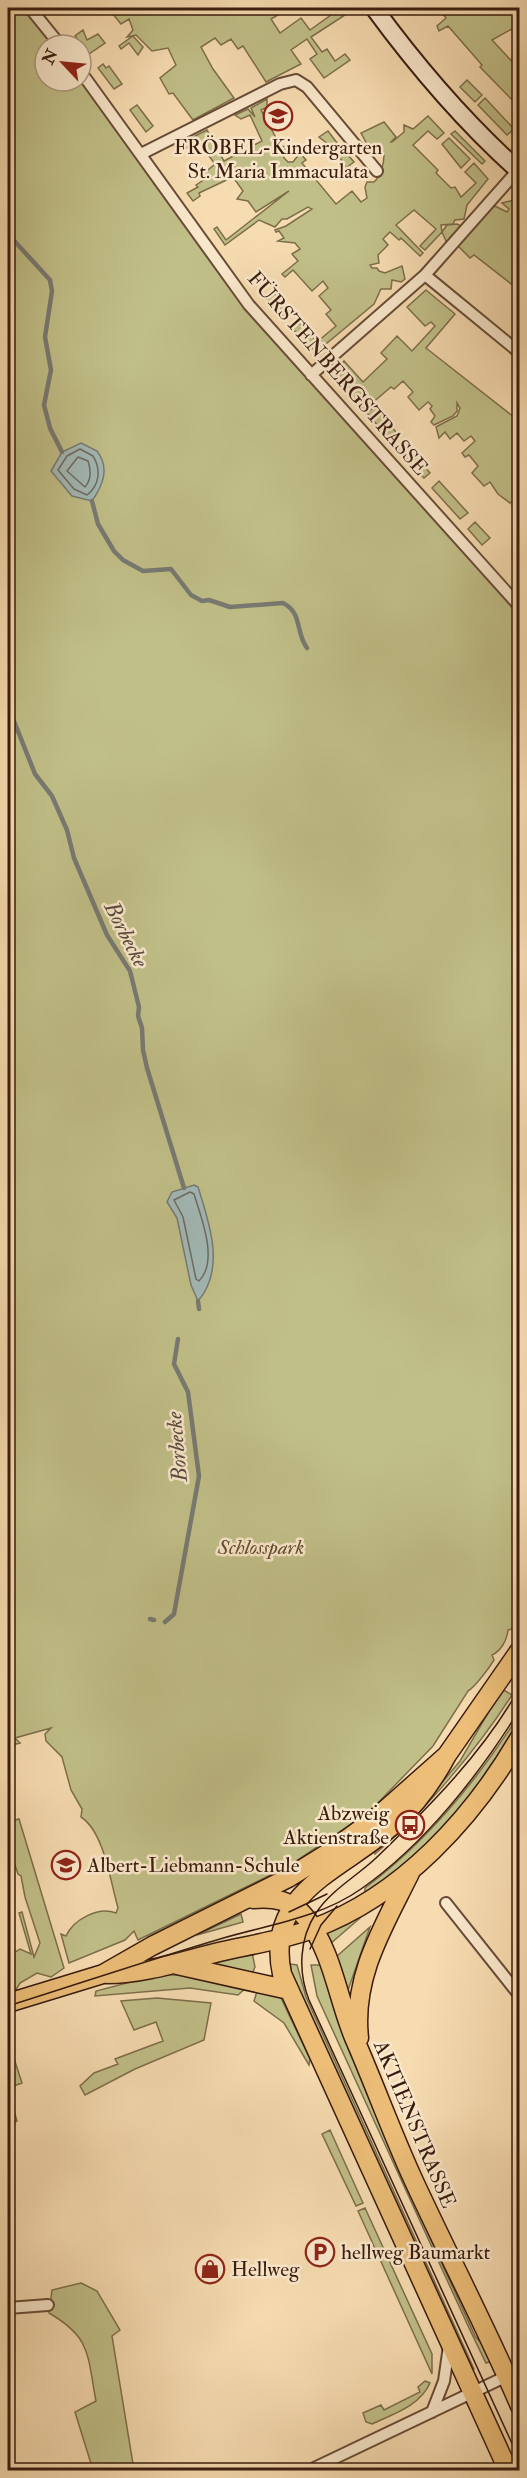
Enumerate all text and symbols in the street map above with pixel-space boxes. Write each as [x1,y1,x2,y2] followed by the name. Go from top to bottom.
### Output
[33,33,93,93] north arrow
[38,45,63,69] text: N
[262,100,294,132] school or university icon: FRÖBEL-Kindergarten St. Maria Immaculata
[174,134,382,185] place label: FRÖBEL-Kindergarten St. Maria Immaculata
[241,266,434,481] street label: FÜRSTENBERGSTRASSE
[97,896,155,973] water label: Borbecke
[160,1410,194,1484] water label: Borbecke
[217,1534,304,1561] park label: Schlosspark
[282,1800,390,1851] place label: Abzweig Aktienstraße
[394,1809,426,1841] bus stop icon: Abzweig Aktienstraße
[50,1849,82,1881] school or university icon: Albert-Liebmann-Schule
[86,1852,300,1879] place label: Albert-Liebmann-Schule
[367,2035,462,2212] street label: AKTIENSTRASSE
[304,2236,336,2268] parking icon: hellweg Baumarkt
[341,2239,491,2266] place label: hellweg Baumarkt
[194,2253,226,2285] shop icon: Hellweg
[231,2256,300,2283] place label: Hellweg

